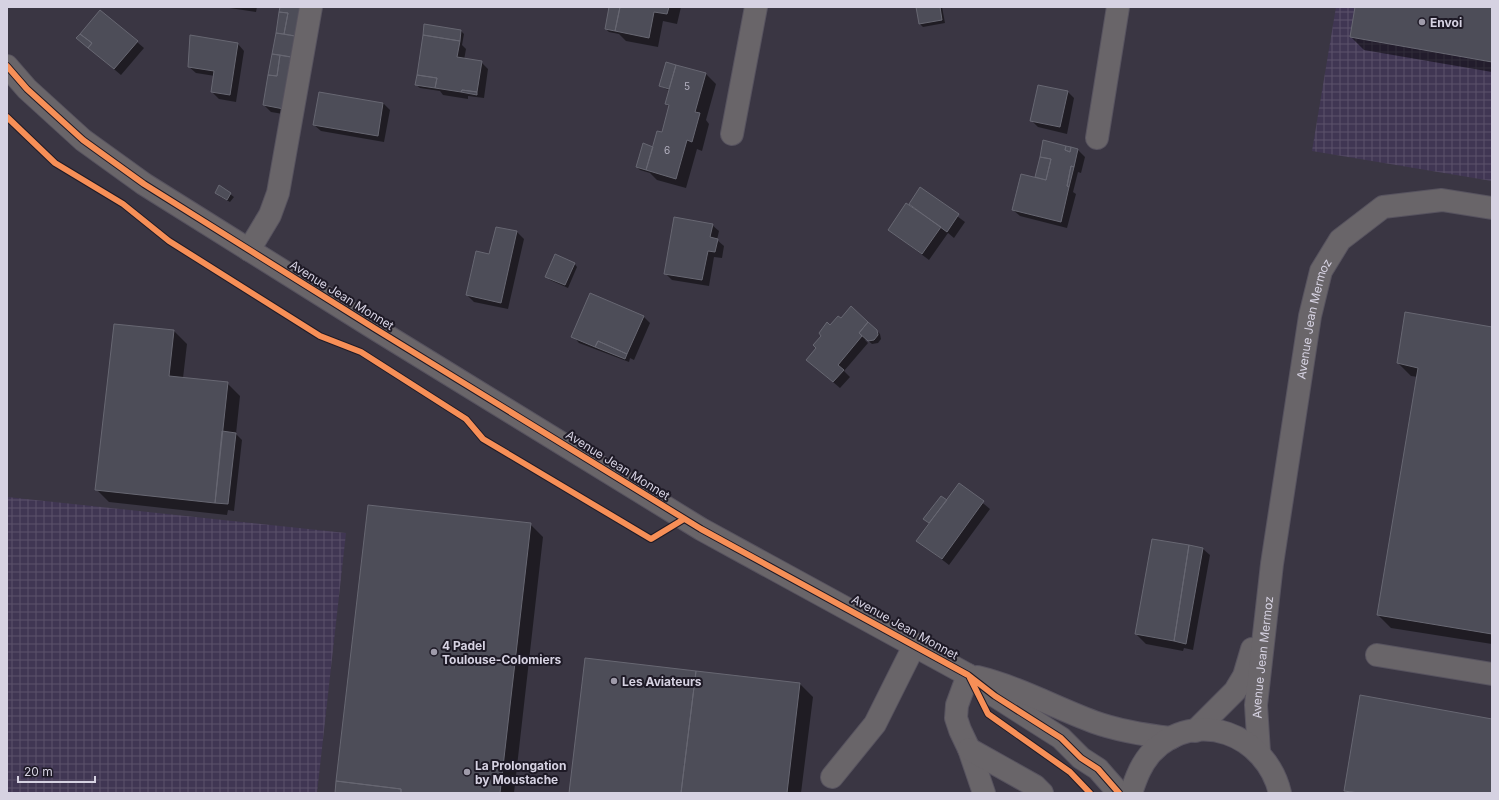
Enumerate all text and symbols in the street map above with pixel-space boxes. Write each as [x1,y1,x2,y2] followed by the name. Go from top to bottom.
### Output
[1430,15,1462,30] place label: Envoi
[1417,17,1427,27] marker: Envoi
[684,80,690,92] house number: 5
[664,144,670,156] house number: 6
[1293,256,1334,380] street label: Avenue Jean Mermoz
[287,257,397,333] street label: Avenue Jean Monnet
[563,427,673,503] street label: Avenue Jean Monnet
[849,591,961,663] street label: Avenue Jean Monnet
[1248,595,1276,719] street label: Avenue Jean Mermoz
[442,638,562,667] place label: 4 Padel Toulouse-Colomiers
[429,647,439,657] marker: 4 Padel Toulouse-Colomiers
[622,674,702,689] place label: Les Aviateurs
[609,676,619,686] marker: Les Aviateurs
[18,758,95,784] scale bar
[475,758,566,787] place label: La Prolongation by Moustache
[24,764,53,779] text: 20 m
[462,767,472,777] marker: La Prolongation by Moustache

